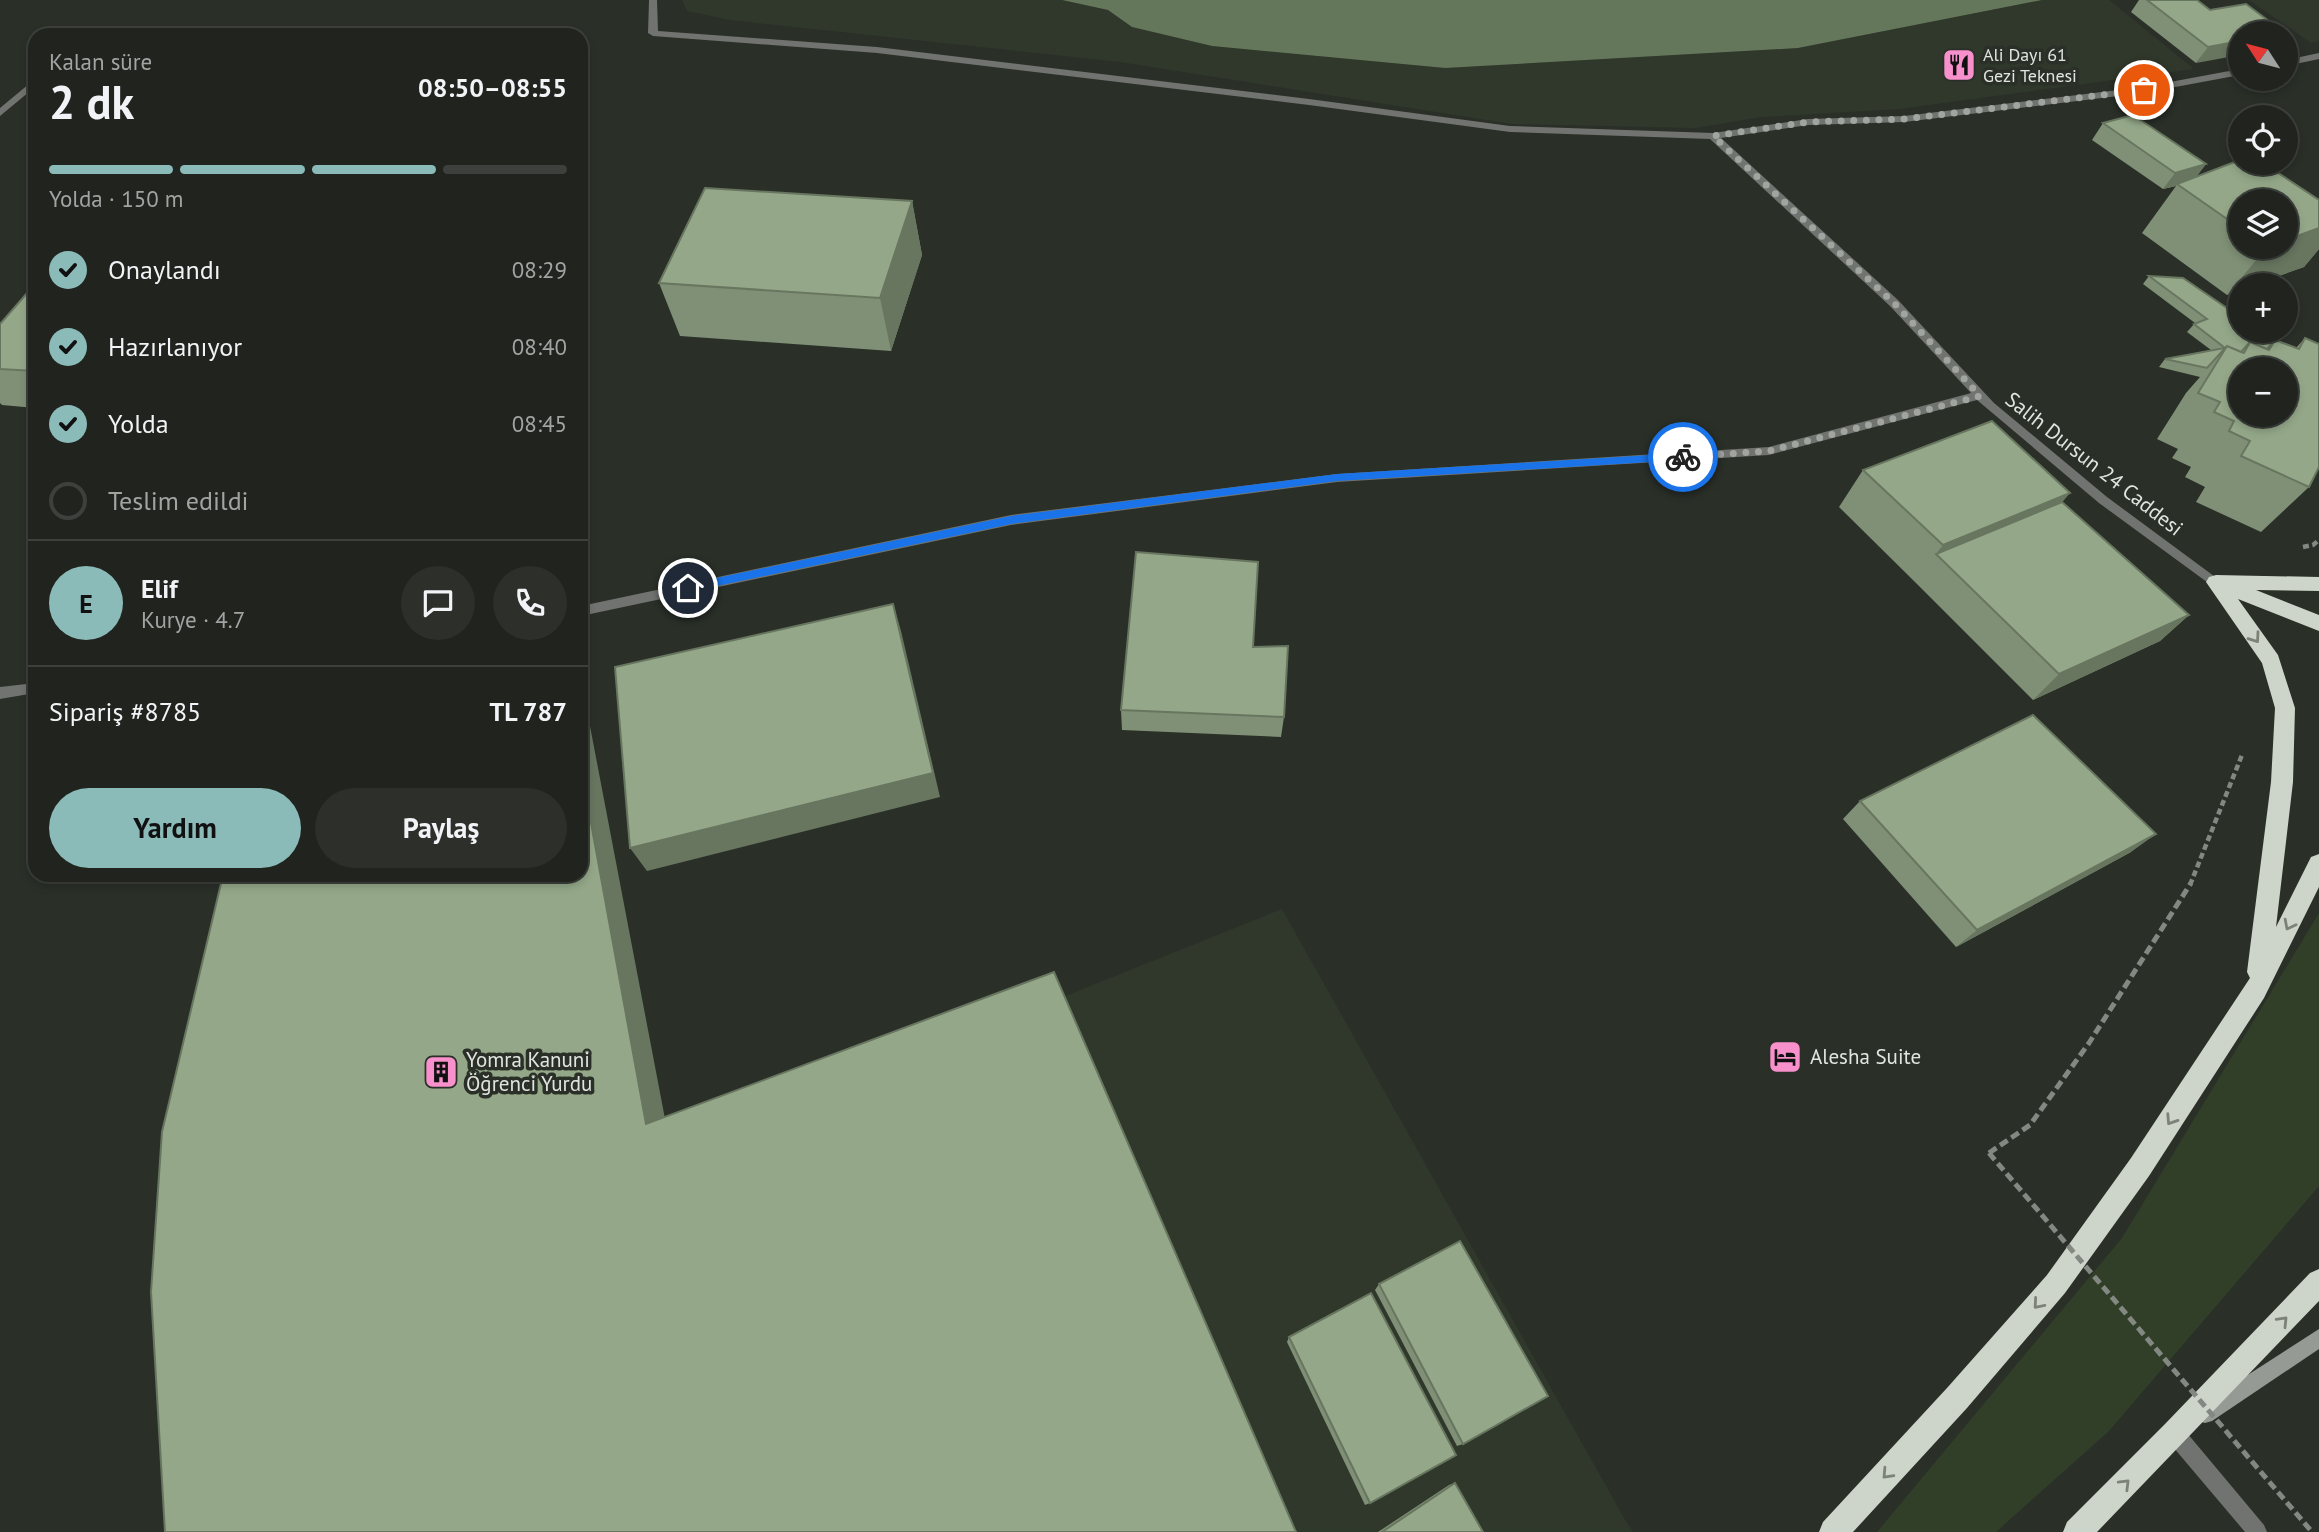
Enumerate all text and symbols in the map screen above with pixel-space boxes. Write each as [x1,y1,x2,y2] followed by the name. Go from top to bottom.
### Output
[2228,21,2298,91] north arrow
[2228,21,2298,427] map controls
[1983,43,2077,87] place label: Ali Dayı 61 Gezi Teknesi
[1940,46,1978,84] restaurant icon: Ali Dayı 61 Gezi Teknesi
[49,47,152,76] text: Kalan süre
[2114,60,2174,120] pin
[418,71,567,104] text: 08:50–08:55
[2125,71,2163,109] icon: bag
[49,72,134,132] text: 2 dk
[2228,105,2298,175] button: locate
[49,184,184,213] text: Yolda · 150 m
[2228,189,2298,259] button: layers
[49,251,87,289] icon: check
[108,253,221,286] text: Onaylandı
[512,255,567,284] text: 08:29
[2228,273,2298,343] button: +
[49,328,87,366] icon: check
[108,330,242,363] text: Hazırlanıyor
[512,332,567,361] text: 08:40
[2228,357,2298,427] button: −
[2000,386,2189,541] street label: Salih Dursun 24 Caddesi
[49,405,87,443] icon: check
[108,407,169,440] text: Yolda
[512,409,567,438] text: 08:45
[1648,422,1718,492] courier
[1664,438,1702,476] icon: bike
[108,484,249,517] text: Teslim edildi
[658,558,718,618] pin
[401,566,475,640] button: chat
[493,566,567,640] button: phone
[669,569,707,607] icon: home
[141,572,178,605] text: Elif
[79,587,93,620] text: E
[141,605,245,634] text: Kurye · 4.7
[2247,630,2259,643] one-way arrow
[49,695,201,728] text: Sipariş #8785
[489,695,567,728] text: TL 787
[49,788,301,868] button: Yardım
[315,788,567,868] button: Paylaş
[2283,918,2297,930] one-way arrow
[1766,1038,1804,1076] hotel icon: Alesha Suite
[1810,1043,1921,1070] place label: Alesha Suite
[466,1046,592,1097] place label: Yomra Kanuni Öğrenci Yurdu
[422,1053,460,1091] building icon: Yomra Kanuni Öğrenci Yurdu
[2166,1112,2179,1125] one-way arrow
[2034,1296,2046,1309] one-way arrow
[2275,1316,2288,1329] one-way arrow
[1882,1466,1895,1479] one-way arrow
[2117,1480,2129,1492] one-way arrow

